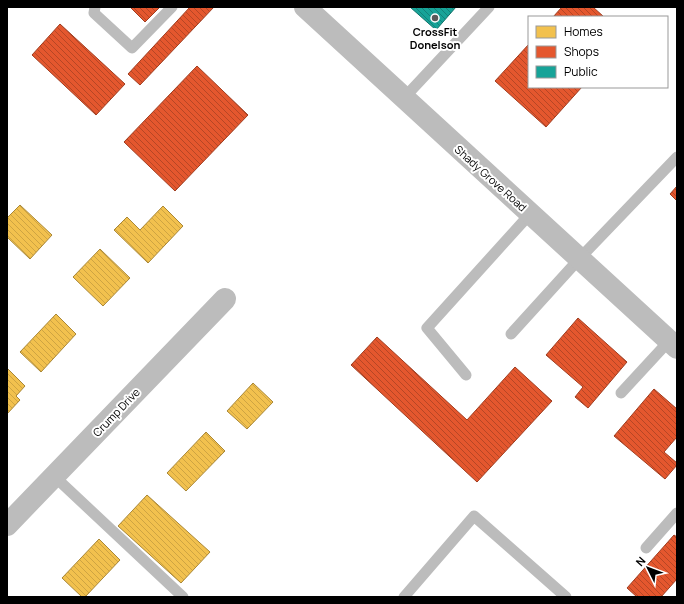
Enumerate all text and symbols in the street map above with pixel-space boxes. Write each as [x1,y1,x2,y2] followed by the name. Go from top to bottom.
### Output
[430,13,440,23] marker: CrossFit Donelson
[528,16,668,88] legend
[564,23,603,40] text: Homes
[410,24,460,52] place label: CrossFit Donelson
[564,43,599,60] text: Shops
[564,63,598,80] text: Public
[452,142,530,214] street label: Shady Grove Road
[89,384,143,440] street label: Crump Drive
[628,548,668,588] north arrow
[632,553,648,569] text: N

